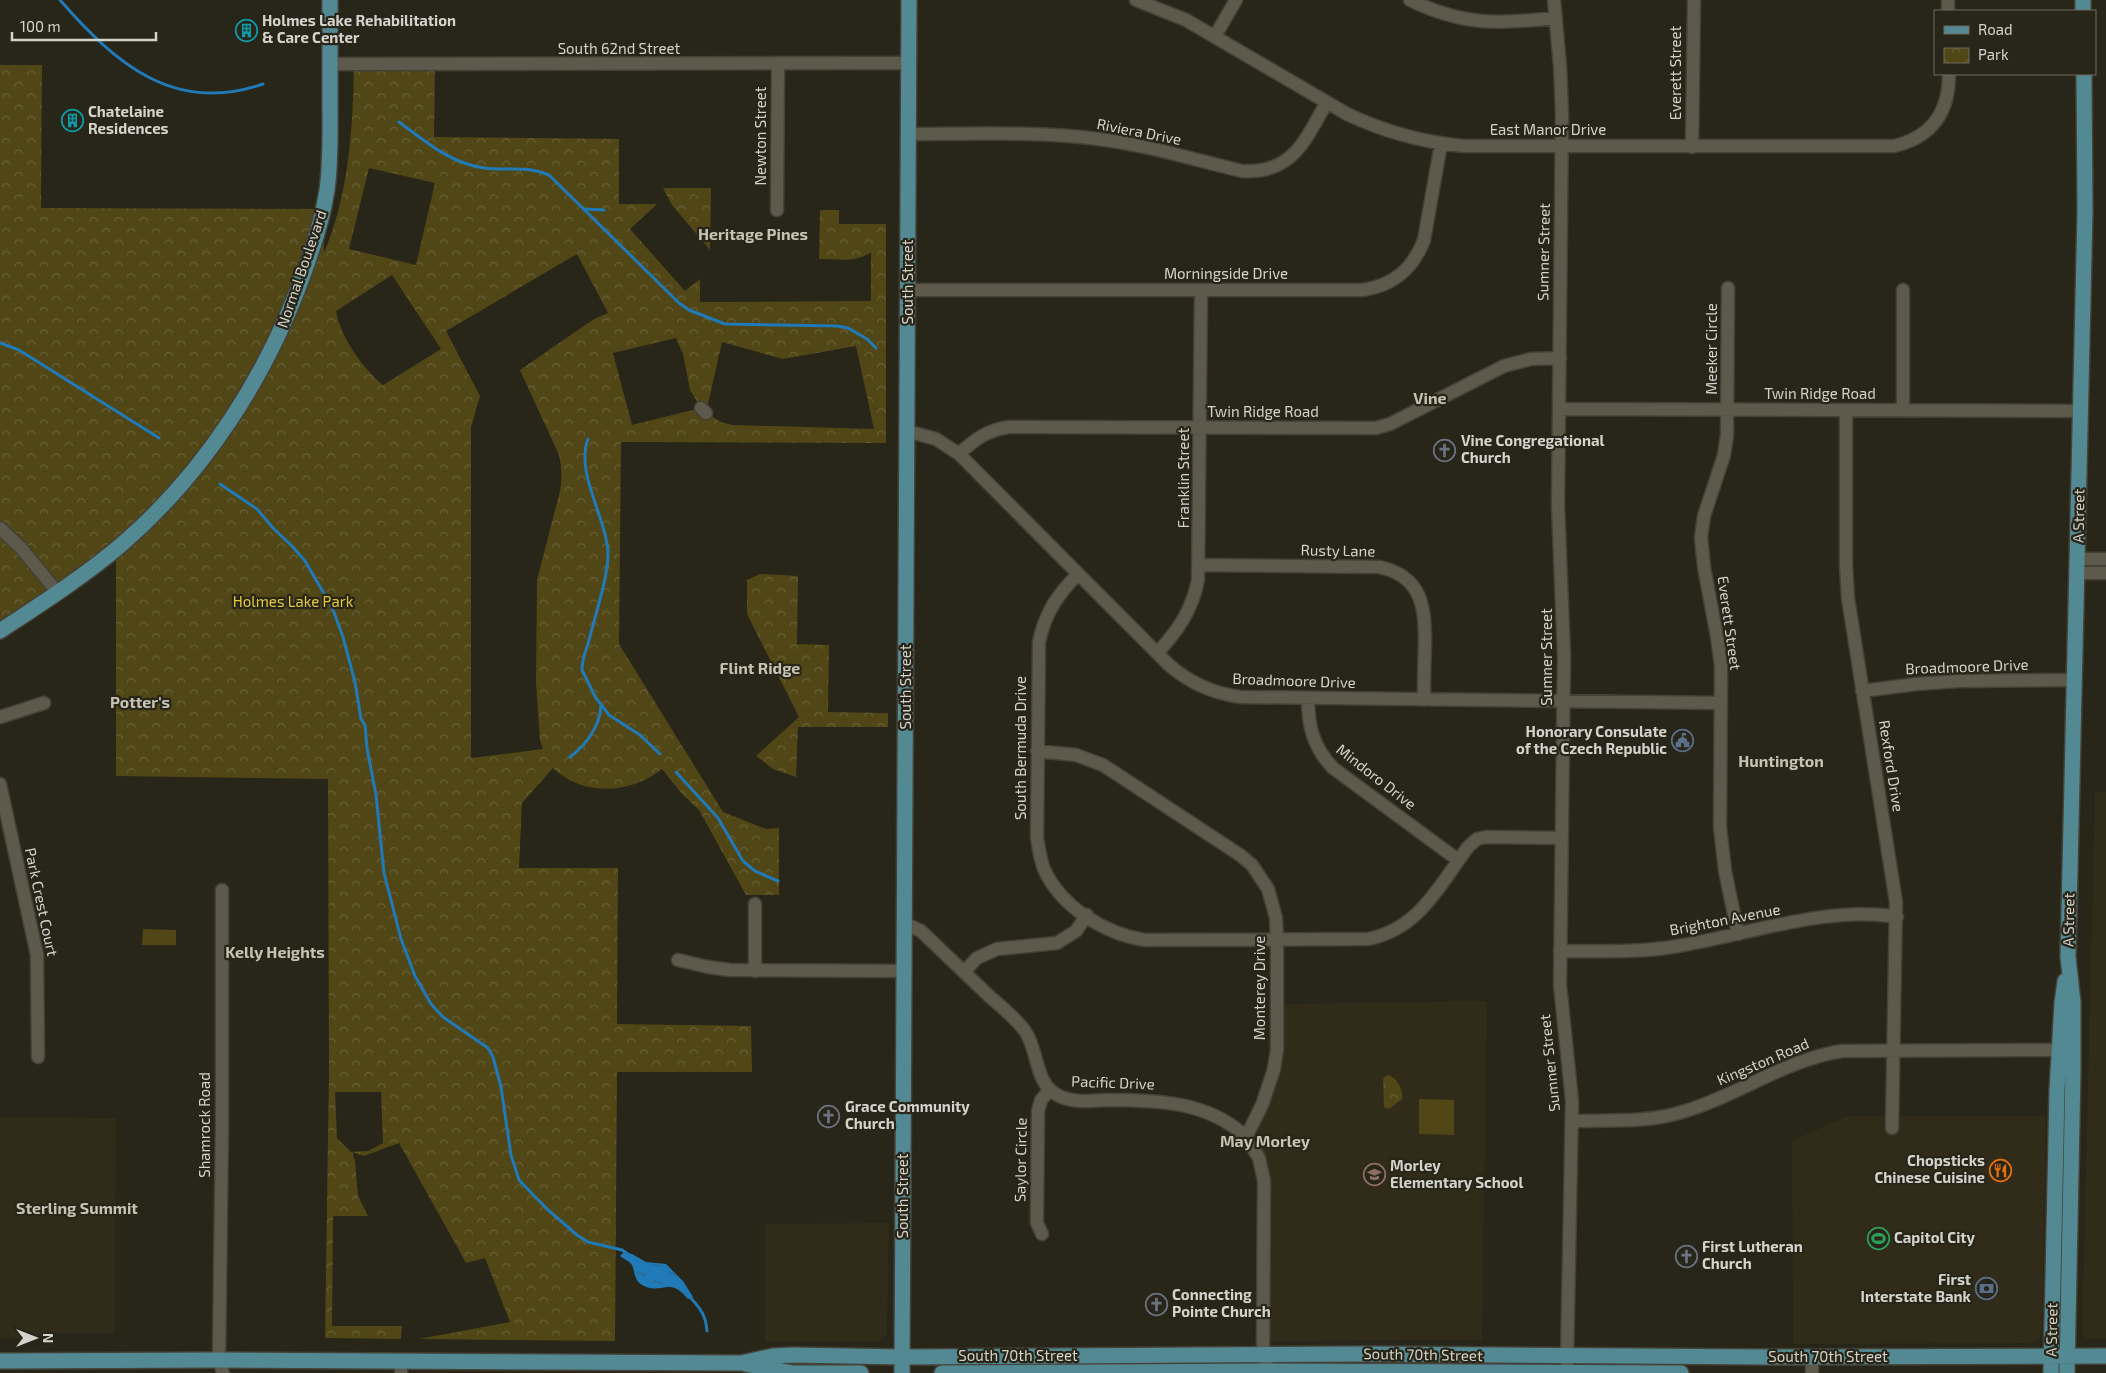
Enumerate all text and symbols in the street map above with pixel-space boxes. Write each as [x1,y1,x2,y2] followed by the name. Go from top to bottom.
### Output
[12,10,156,42] scale bar
[1934,10,2096,75] legend
[262,11,456,46] place label: Holmes Lake Rehabilitation & Care Center
[20,17,61,35] text: 100 m
[234,18,258,42] building icon: Holmes Lake Rehabilitation & Care Center
[1978,20,2013,38] text: Road
[1666,25,1684,120] street label: Everett Street
[558,39,681,57] street label: South 62nd Street
[1978,45,2009,63] text: Park
[751,86,769,185] street label: Newton Street
[88,102,169,137] place label: Chatelaine Residences
[60,109,84,133] building icon: Chatelaine Residences
[1095,114,1183,148] street label: Riviera Drive
[1490,120,1606,138] street label: East Manor Drive
[1533,203,1553,301] street label: Sumner Street
[272,207,330,330] street label: Normal Boulevard
[698,224,808,243] district label: Heritage Pines
[898,239,916,324] street label: South Street
[1164,264,1288,282] street label: Morningside Drive
[1702,303,1720,395] street label: Meeker Circle
[1764,384,1876,402] street label: Twin Ridge Road
[1413,388,1447,407] district label: Vine
[1207,402,1319,420] street label: Twin Ridge Road
[1174,428,1192,528] street label: Franklin Street
[1461,431,1604,466] place label: Vine Congregational Church
[1433,438,1457,462] church icon: Vine Congregational Church
[2069,489,2087,543] street label: A Street
[1300,540,1376,560] street label: Rusty Lane
[1714,575,1746,671] street label: Everett Street
[233,592,354,610] park label: Holmes Lake Park
[1537,608,1555,706] street label: Sumner Street
[896,644,914,729] street label: South Street
[1905,655,2029,677] street label: Broadmoore Drive
[720,658,800,677] district label: Flint Ridge
[1232,669,1356,691] street label: Broadmoore Drive
[1011,676,1029,820] street label: South Bermuda Drive
[110,692,170,711] district label: Potter's
[1876,719,1908,813] street label: Rexford Drive
[1516,722,1667,757] place label: Honorary Consulate of the Czech Republic
[1671,729,1695,753] public building icon: Honorary Consulate of the Czech Republic
[1333,740,1420,813] street label: Mindoro Drive
[1738,751,1824,770] district label: Huntington
[22,846,62,958] street label: Park Crest Court
[2059,893,2077,947] street label: A Street
[1668,899,1782,939] street label: Brighton Avenue
[1250,936,1268,1040] street label: Monterey Drive
[225,942,325,962] district label: Kelly Heights
[1535,1013,1563,1113] street label: Sumner Street
[1714,1034,1811,1089] street label: Kingston Road
[195,1072,213,1178] street label: Shamrock Road
[1071,1072,1155,1092] street label: Pacific Drive
[845,1097,970,1132] place label: Grace Community Church
[817,1104,841,1128] church icon: Grace Community Church
[1010,1118,1030,1202] street label: Saylor Circle
[1220,1131,1310,1151] district label: May Morley
[1874,1151,1985,1186] place label: Chopsticks Chinese Cuisine
[893,1153,911,1238] street label: South Street
[1390,1156,1523,1192] place label: Morley Elementary School
[1989,1158,2013,1182] restaurant icon: Chopsticks Chinese Cuisine
[1362,1163,1386,1187] school or university icon: Morley Elementary School
[16,1198,138,1217] district label: Sterling Summit
[1866,1226,1890,1250] sports icon: Capitol City
[1894,1228,1975,1247] place label: Capitol City
[1702,1237,1803,1272] place label: First Lutheran Church
[1674,1244,1698,1268] church icon: First Lutheran Church
[1861,1270,1972,1305] place label: First Interstate Bank
[1975,1277,1999,1301] bank icon: First Interstate Bank
[1172,1285,1271,1320] place label: Connecting Pointe Church
[1144,1292,1168,1316] church icon: Connecting Pointe Church
[2042,1303,2060,1357] street label: A Street
[10,1313,60,1363] north arrow
[40,1333,57,1343] text: N
[1363,1344,1483,1364] street label: South 70th Street
[958,1346,1078,1364] street label: South 70th Street
[1768,1347,1888,1365] street label: South 70th Street

